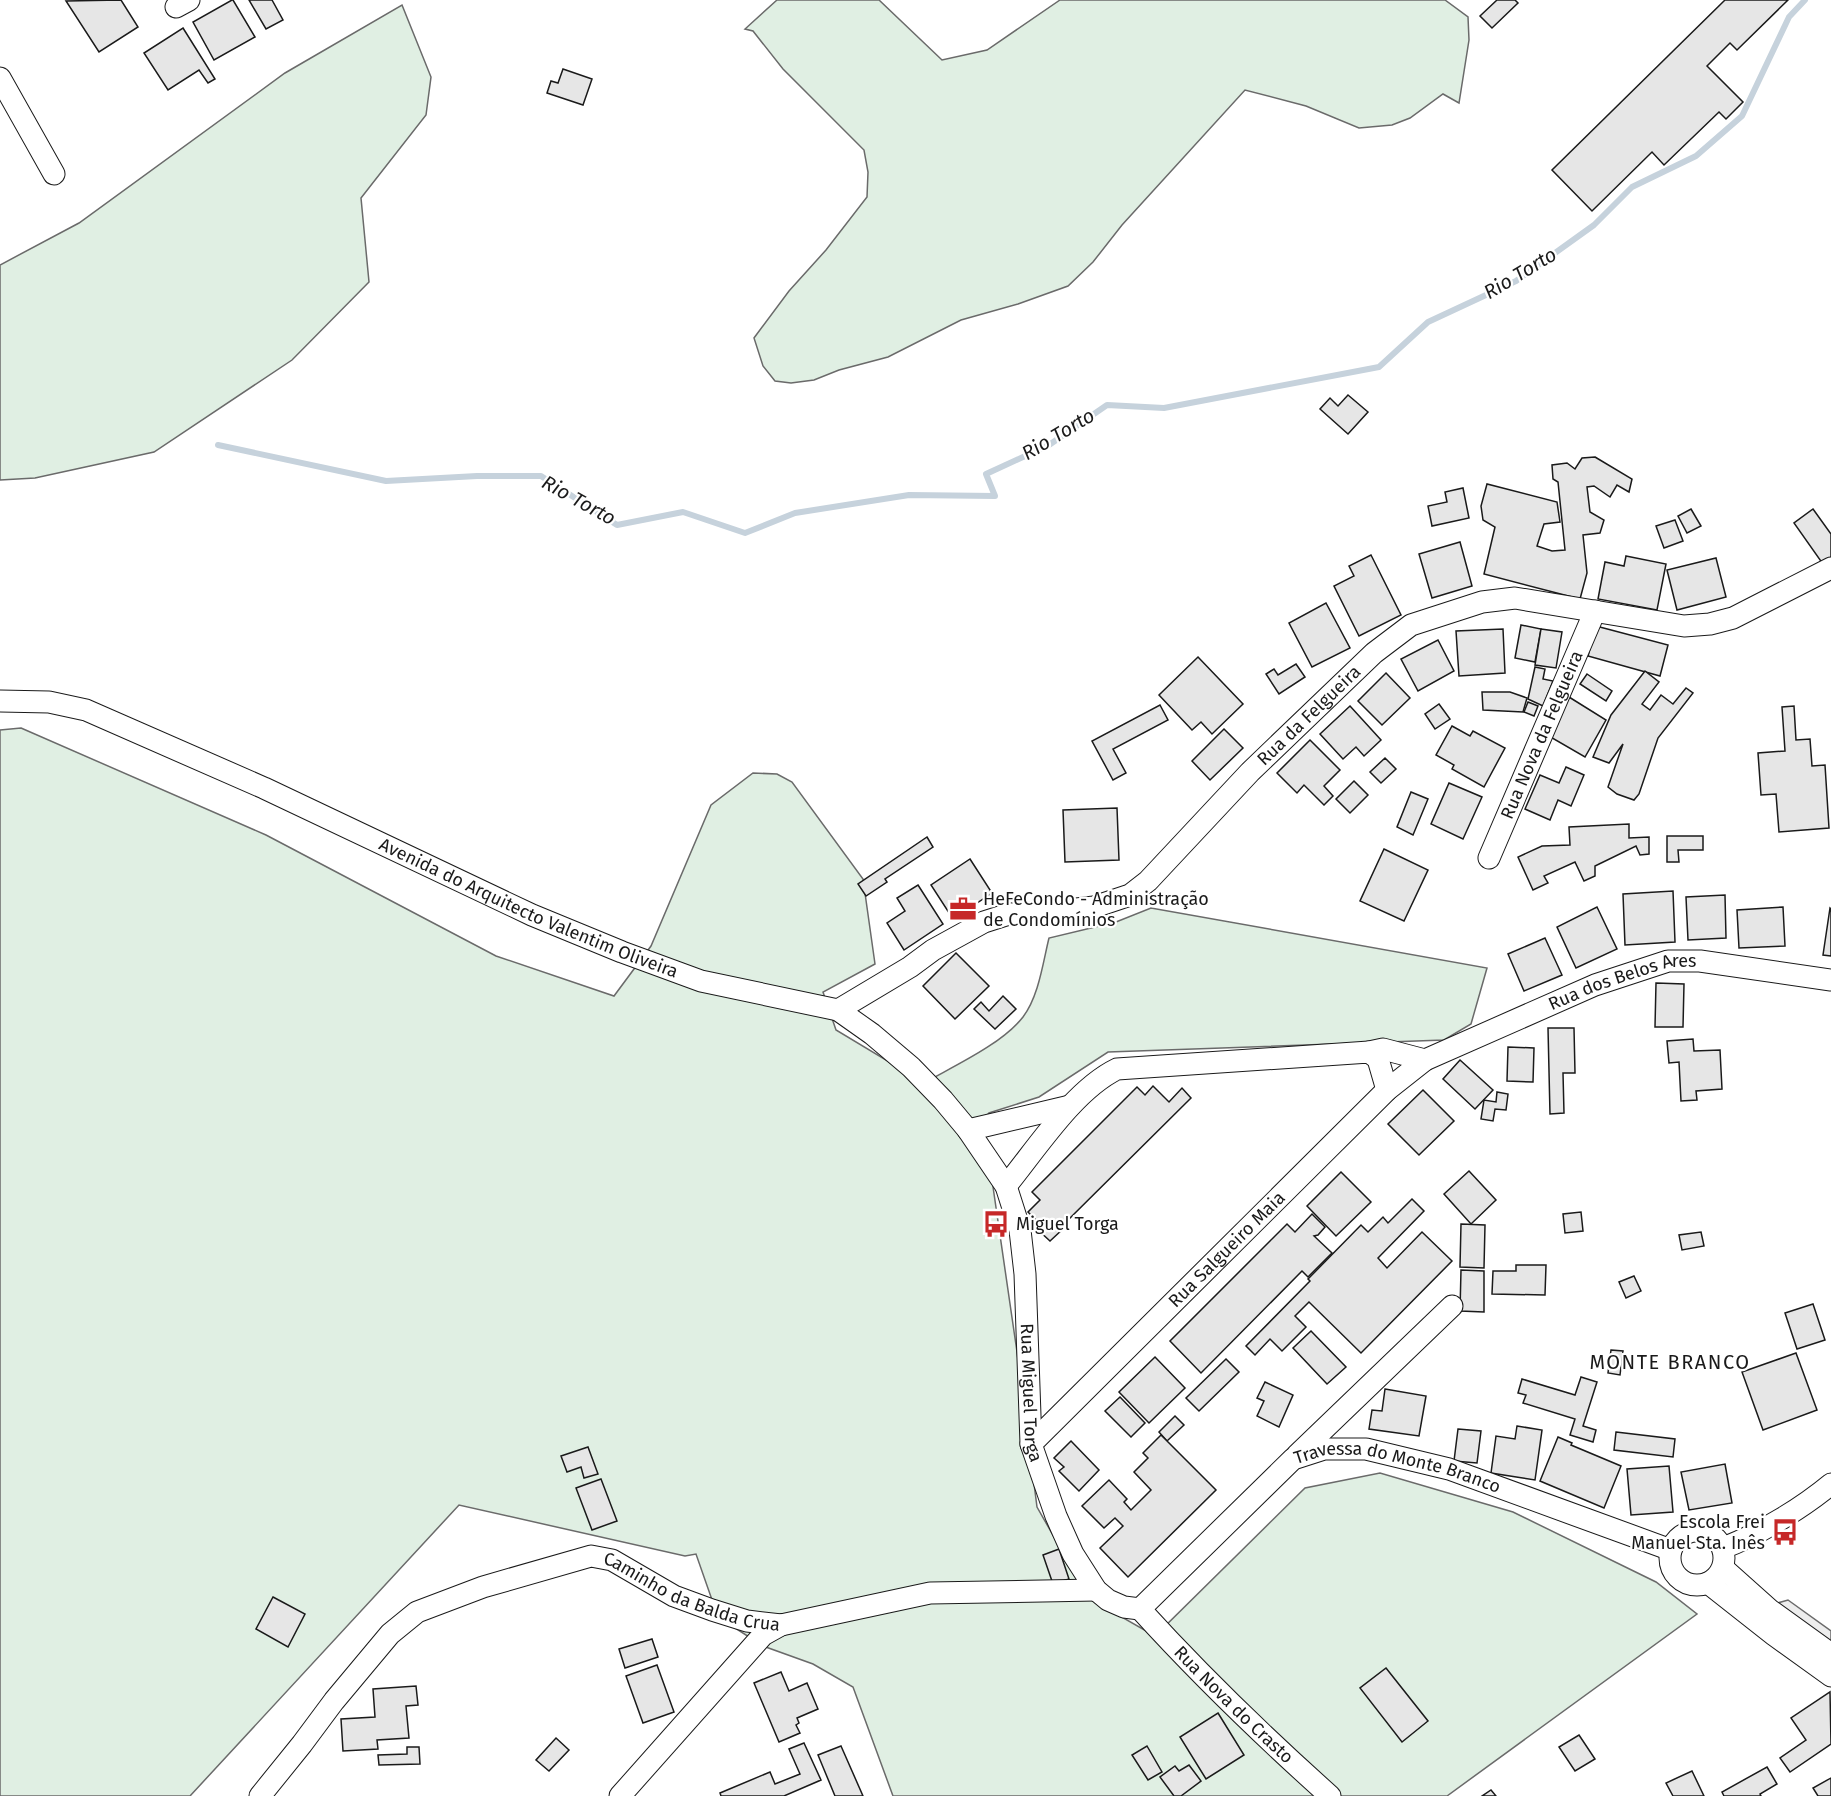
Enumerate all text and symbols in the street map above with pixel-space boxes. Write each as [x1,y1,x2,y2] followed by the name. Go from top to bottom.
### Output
[1479,242,1561,304] water label: Rio Torto
[1017,403,1099,465] water label: Rio Torto
[538,470,620,530] water label: Rio Torto
[1496,647,1588,822] street label: Rua Nova da Felgueira
[1253,661,1365,770] street label: Rua da Felgueira
[376,833,681,983] street label: Avenida do Arquitecto Valentim Oliveira
[983,888,1209,931] place label: HeFeCondo - Administração de Condomínios
[948,894,978,924] office icon: HeFeCondo - Administração de Condomínios
[1545,949,1696,1015] street label: Rua dos Belos Ares
[1164,1187,1290,1312] street label: Rua Salgueiro Maia
[981,1209,1011,1239] bus stop icon: Miguel Torga
[1016,1213,1119,1235] place label: Miguel Torga
[1016,1323,1047,1465] street label: Rua Miguel Torga
[1589,1350,1751,1374] district label: MONTE BRANCO
[1291,1438,1504,1498] street label: Travessa do Monte Branco
[1631,1511,1765,1554] place label: Escola Frei Manuel Sta. Inês
[1770,1517,1800,1547] bus stop icon: Escola Frei Manuel Sta. Inês
[602,1548,781,1636] street label: Caminho da Balda Crua
[1169,1641,1298,1768] street label: Rua Nova do Crasto

